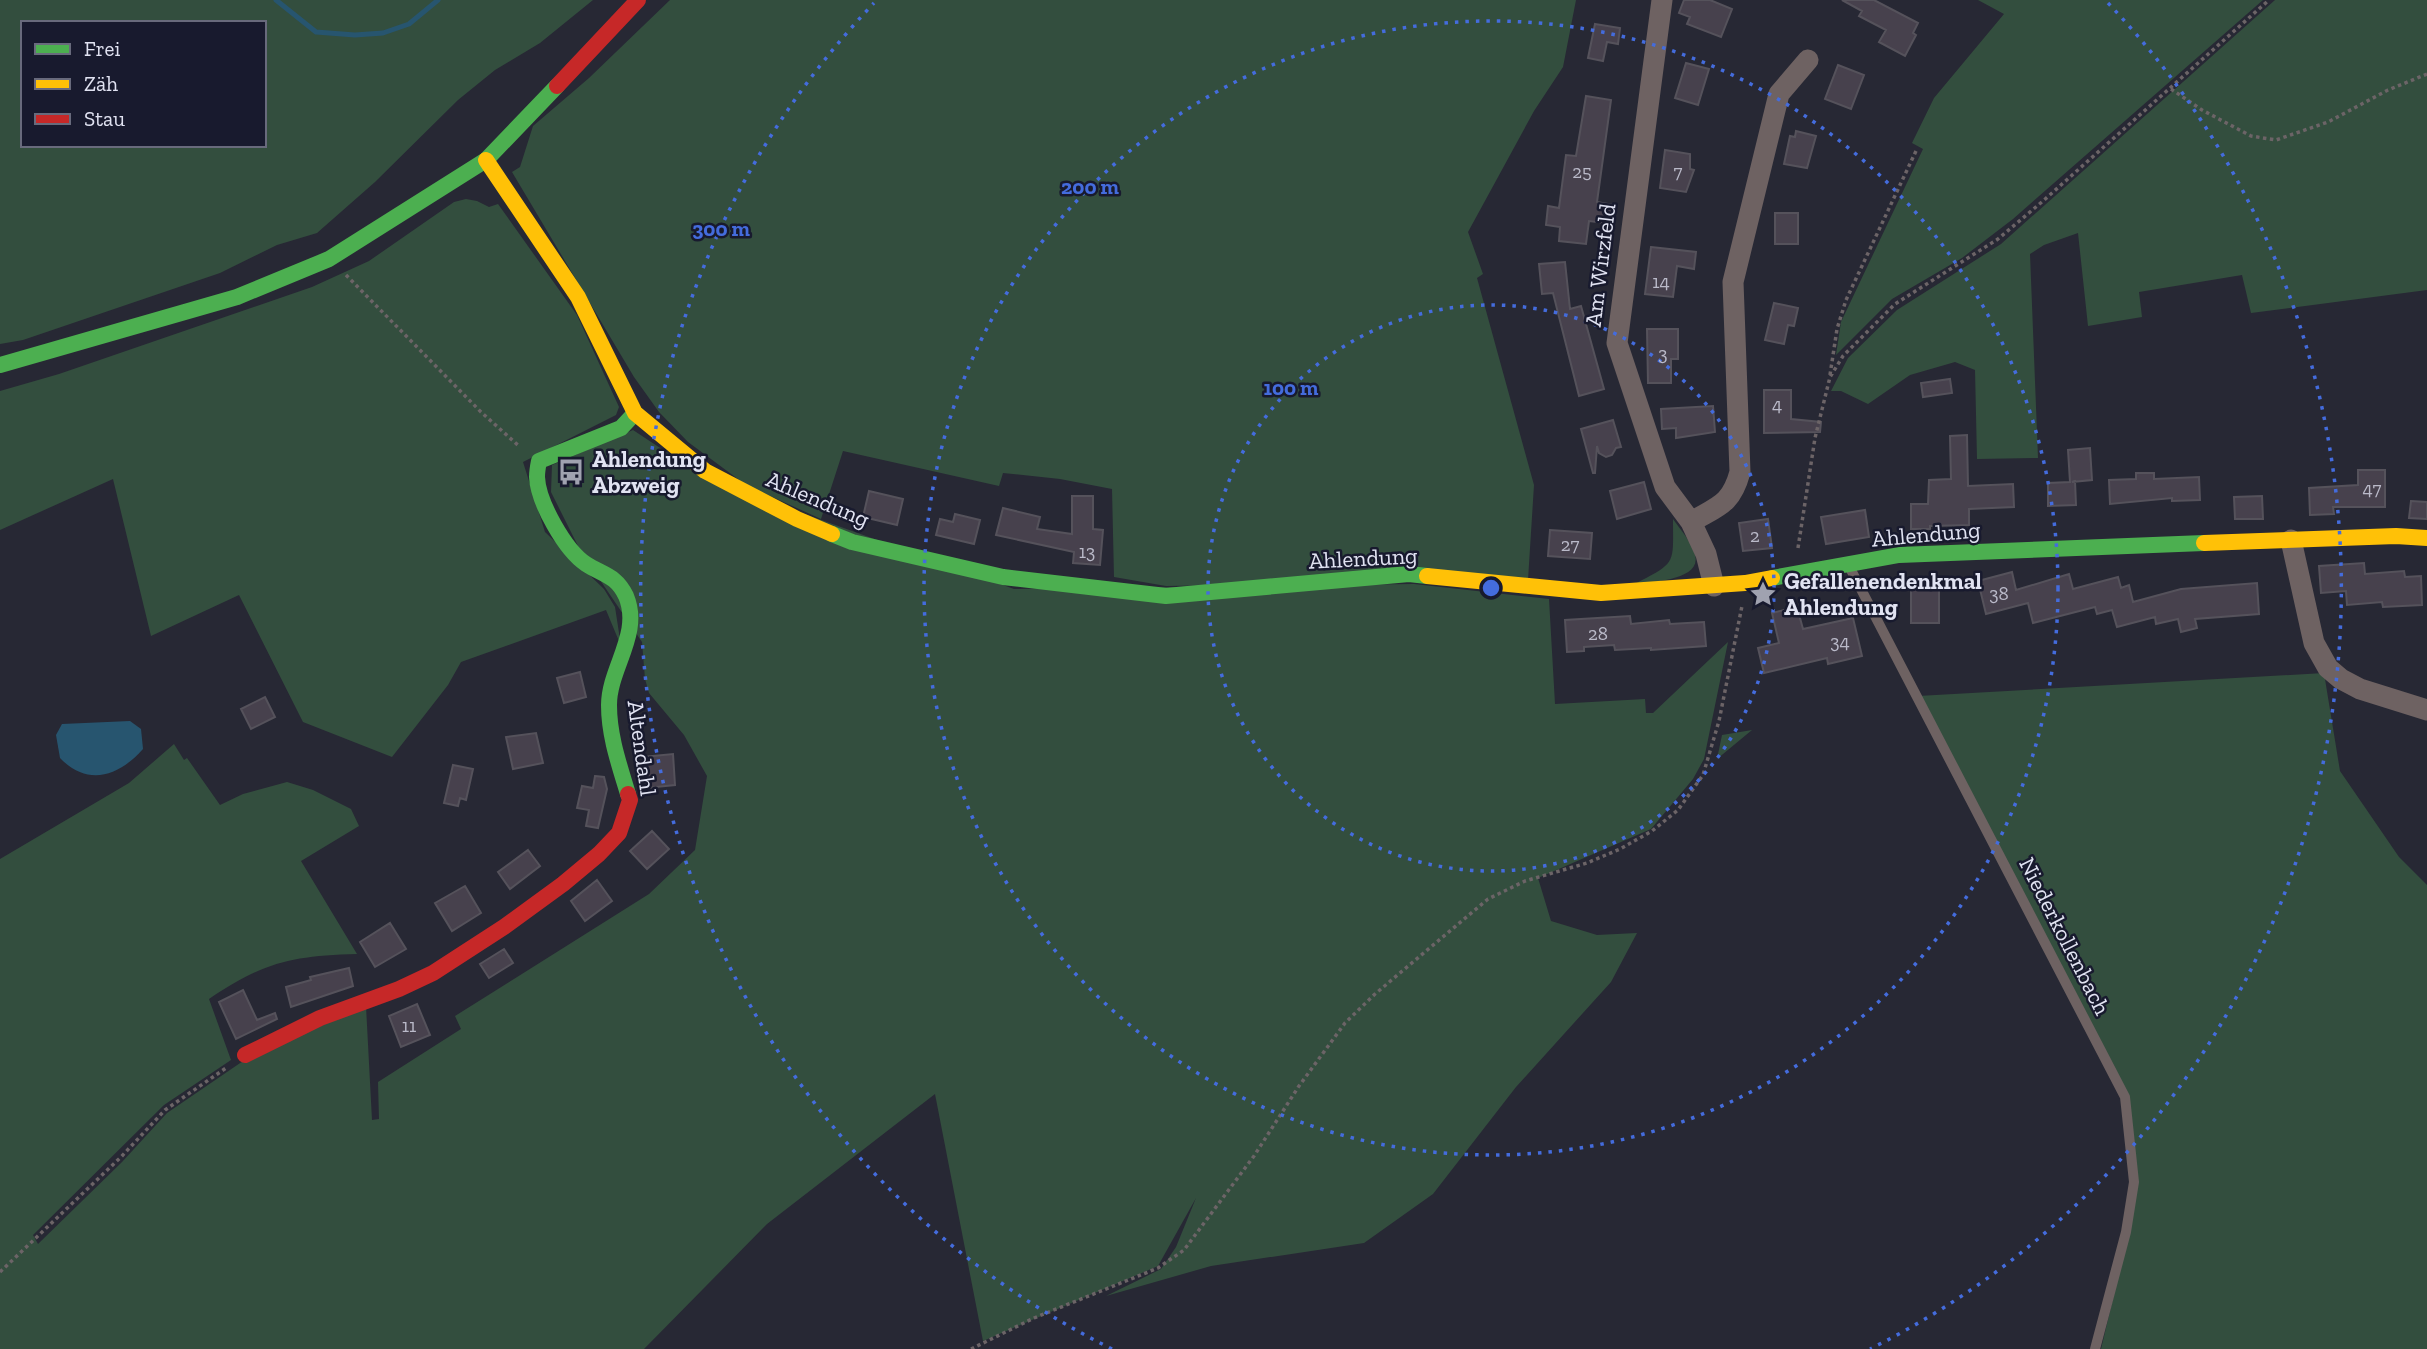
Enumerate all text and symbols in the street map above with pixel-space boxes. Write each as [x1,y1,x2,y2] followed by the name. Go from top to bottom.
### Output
[21,21,266,147] legend
[84,36,120,61] text: Frei
[84,71,118,96] text: Zäh
[84,106,125,131] text: Stau
[1572,160,1592,183] house number: 25
[1674,160,1683,183] house number: 7
[1061,174,1119,199] text: 200 m
[1579,201,1621,328] street label: Am Wirzfeld
[692,216,750,241] text: 300 m
[1652,270,1670,293] house number: 14
[1658,342,1668,365] house number: 3
[1264,375,1319,400] text: 100 m
[1772,393,1782,416] house number: 4
[592,445,706,499] place label: Ahlendung Abzweig
[556,457,586,487] bus stop icon: Ahlendung Abzweig
[762,465,874,533] street label: Ahlendung
[2363,477,2381,500] house number: 47
[1870,515,1982,553] street label: Ahlendung
[1750,524,1760,547] house number: 2
[1561,533,1579,556] house number: 27
[1079,540,1095,563] house number: 13
[1308,541,1419,575] street label: Ahlendung
[1784,567,1982,621] place label: Gefallenendenkmal Ahlendung
[1479,576,1503,600] centre of rings
[1748,579,1778,609] place icon: Gefallenendenkmal Ahlendung
[1989,582,2009,605] house number: 38
[1588,622,1608,645] house number: 28
[1830,630,1850,653] house number: 34
[621,698,663,798] street label: Altendahl
[2013,852,2117,1020] street label: Niederkollenbach
[402,1014,416,1037] house number: 11

